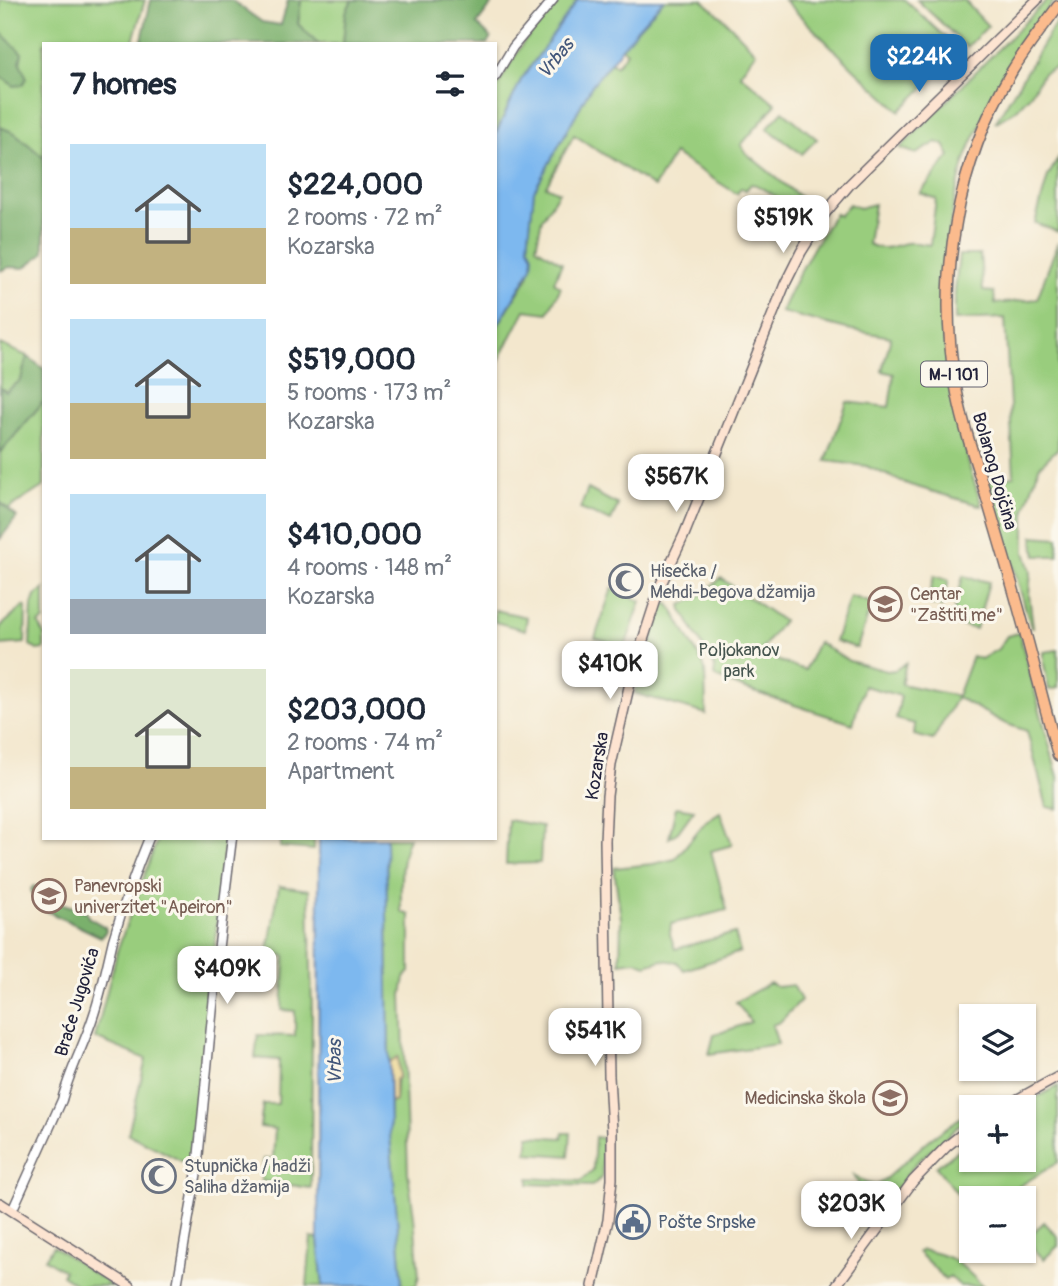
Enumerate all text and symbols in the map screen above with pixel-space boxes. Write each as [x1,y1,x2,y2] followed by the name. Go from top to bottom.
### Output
[532,32,581,84] water label: Vrbas
[870,34,968,94] pin: $224K
[886,42,952,71] text: $224K
[431,65,469,103] icon: filters
[70,66,177,103] text: 7 homes
[287,166,423,203] text: $224,000
[126,172,210,256] icon: home
[734,196,832,255] pin: $519K
[287,203,443,232] text: 2 rooms · 72 m²
[753,203,813,232] text: $519K
[287,232,375,261] text: Kozarska
[287,341,416,378] text: $519,000
[126,347,210,431] icon: home
[921,362,987,386] road number: M-I 101
[287,378,451,407] text: 5 rooms · 173 m²
[287,407,375,436] text: Kozarska
[967,410,1022,533] street label: Bolanog Dojčina
[627,454,725,514] pin: $567K
[644,462,708,491] text: $567K
[287,516,422,553] text: $410,000
[126,522,210,606] icon: home
[287,553,452,582] text: 4 rooms · 148 m²
[650,560,815,604] place label: Hisečka / Mehdi-begova džamija
[607,562,645,600] mosque icon: Hisečka / Mehdi-begova džamija
[287,582,375,611] text: Kozarska
[910,583,1003,627] place label: Centar "Zaštiti me"
[866,585,904,623] school or university icon: Centar "Zaštiti me"
[698,639,780,683] park label: Poljokanov park
[561,642,659,701] pin: $410K
[578,649,642,678] text: $410K
[287,691,426,728] text: $203,000
[126,697,210,781] icon: home
[287,728,443,757] text: 2 rooms · 74 m²
[581,730,614,802] street label: Kozarska
[287,757,394,786] text: Apartment
[74,875,233,919] place label: Panevropski univerzitet "Apeiron"
[30,877,68,915] school or university icon: Panevropski univerzitet "Apeiron"
[50,945,105,1059] street label: Braće Jugovića
[178,946,276,1006] pin: $409K
[193,954,261,983] text: $409K
[959,1004,1036,1263] map controls
[959,1004,1036,1081] button: layers
[546,1009,644,1068] pin: $541K
[564,1016,626,1045] text: $541K
[323,1037,347,1084] water label: Vrbas
[871,1079,909,1117] school or university icon: Medicinska škola
[744,1087,866,1110] place label: Medicinska škola
[959,1095,1036,1172] button: +
[184,1155,310,1199] place label: Stupnička / hadži Saliha džamija
[140,1157,178,1195] mosque icon: Stupnička / hadži Saliha džamija
[802,1182,900,1241] pin: $203K
[959,1186,1036,1263] button: −
[817,1189,885,1218] text: $203K
[614,1203,652,1241] public building icon: Pošte Srpske
[658,1211,756,1234] place label: Pošte Srpske

